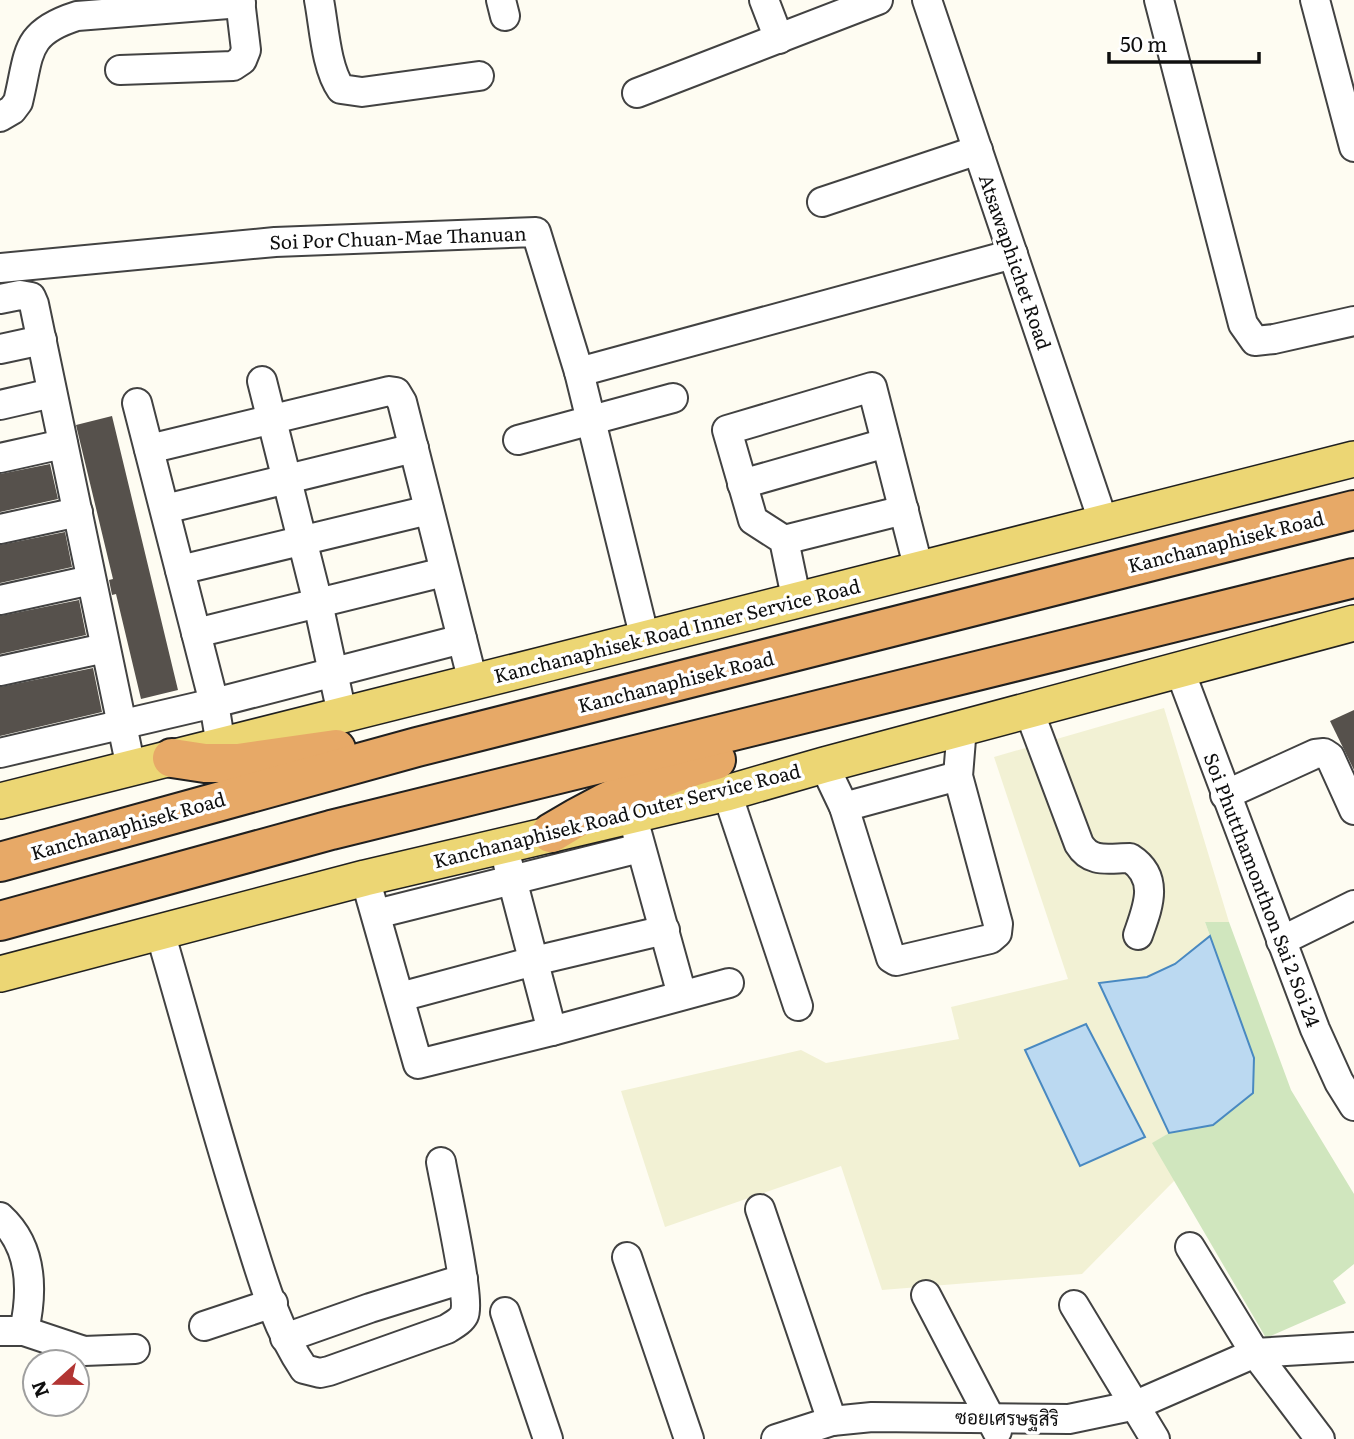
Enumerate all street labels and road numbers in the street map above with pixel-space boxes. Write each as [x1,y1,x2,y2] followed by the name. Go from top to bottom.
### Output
[973,170,1059,354] street label: Atsawaphichet Road
[269,219,527,255] street label: Soi Por Chuan-Mae Thanuan
[1125,503,1327,579] street label: Kanchanaphisek Road
[491,574,863,688] street label: Kanchanaphisek Road Inner Service Road
[576,647,776,717] street label: Kanchanaphisek Road
[1198,748,1329,1031] street label: Soi Phutthamonthon Sai 2 Soi 24
[430,756,804,874] street label: Kanchanaphisek Road Outer Service Road
[27,784,229,866] street label: Kanchanaphisek Road
[955,1402,1059,1432] street label: ซอยเศรษฐสิริ

